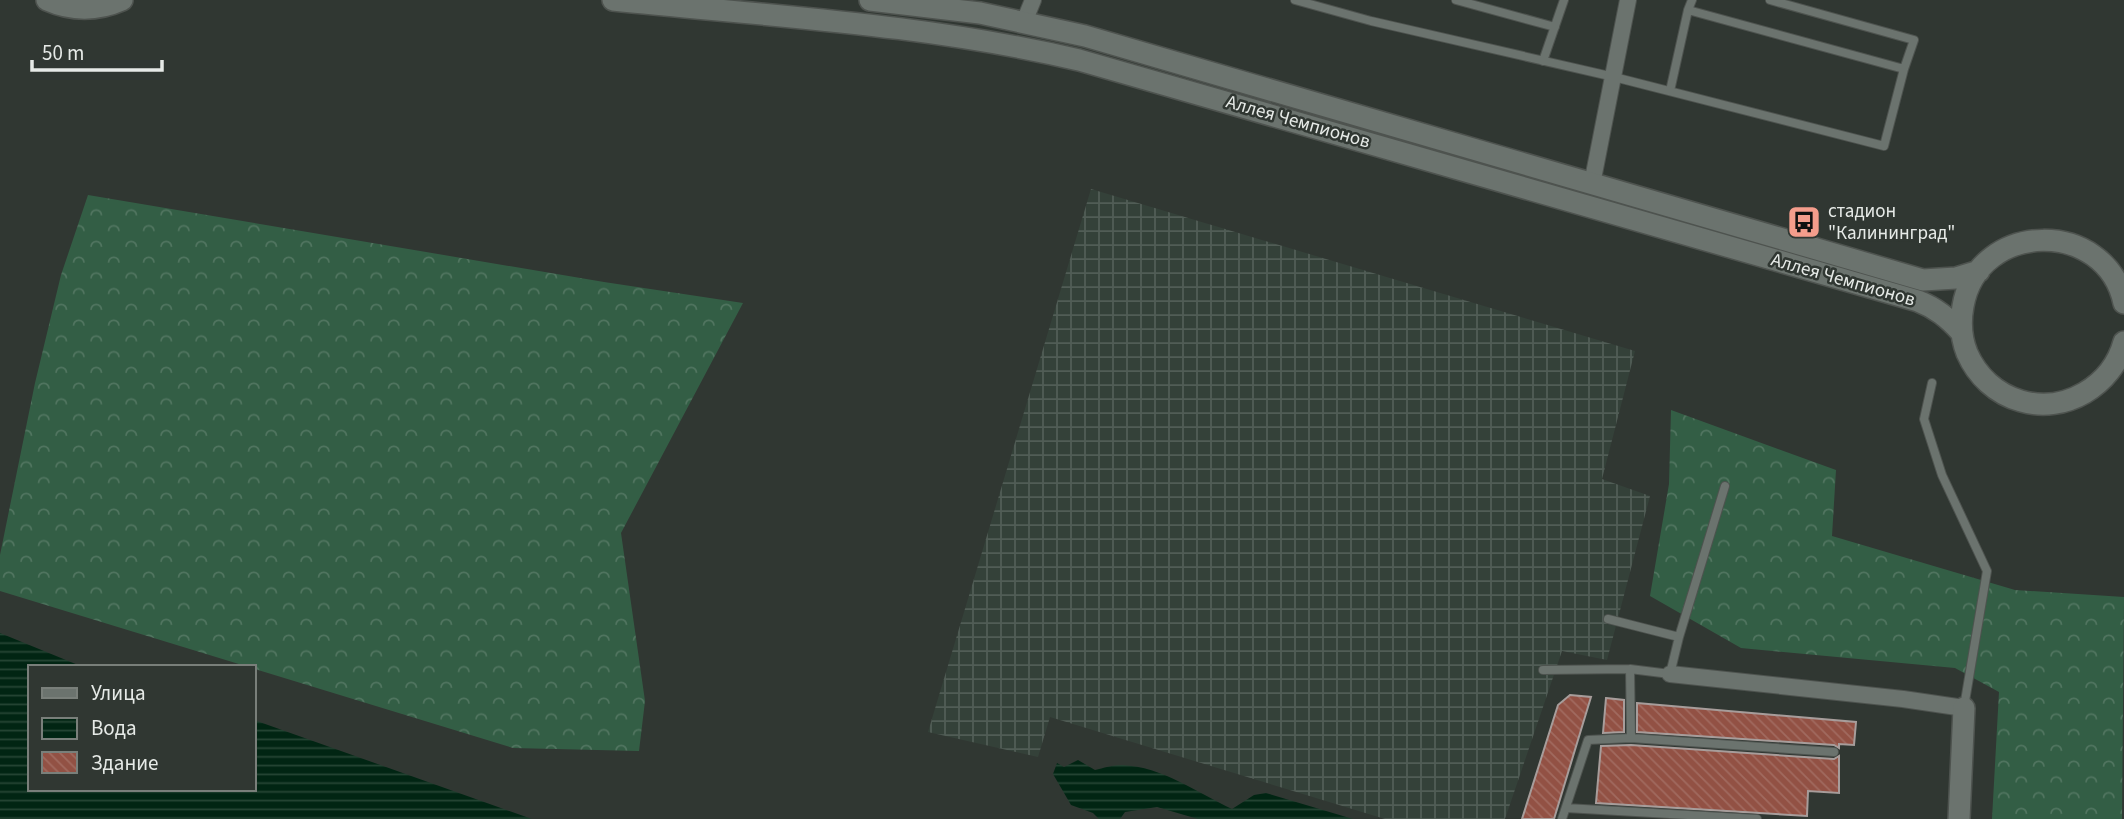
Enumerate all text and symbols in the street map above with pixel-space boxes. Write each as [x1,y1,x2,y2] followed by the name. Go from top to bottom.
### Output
[32,28,161,72] scale bar
[42,38,84,68] text: 50 m
[1223,89,1373,155] street label: Аллея Чемпионов
[1828,198,1955,247] place label: стадион "Калининград"
[1785,203,1823,241] bus stop icon: стадион "Калининград"
[1768,247,1918,313] street label: Аллея Чемпионов
[28,665,256,791] legend
[91,678,146,708] text: Улица
[91,713,137,743] text: Вода
[91,748,159,778] text: Здание

